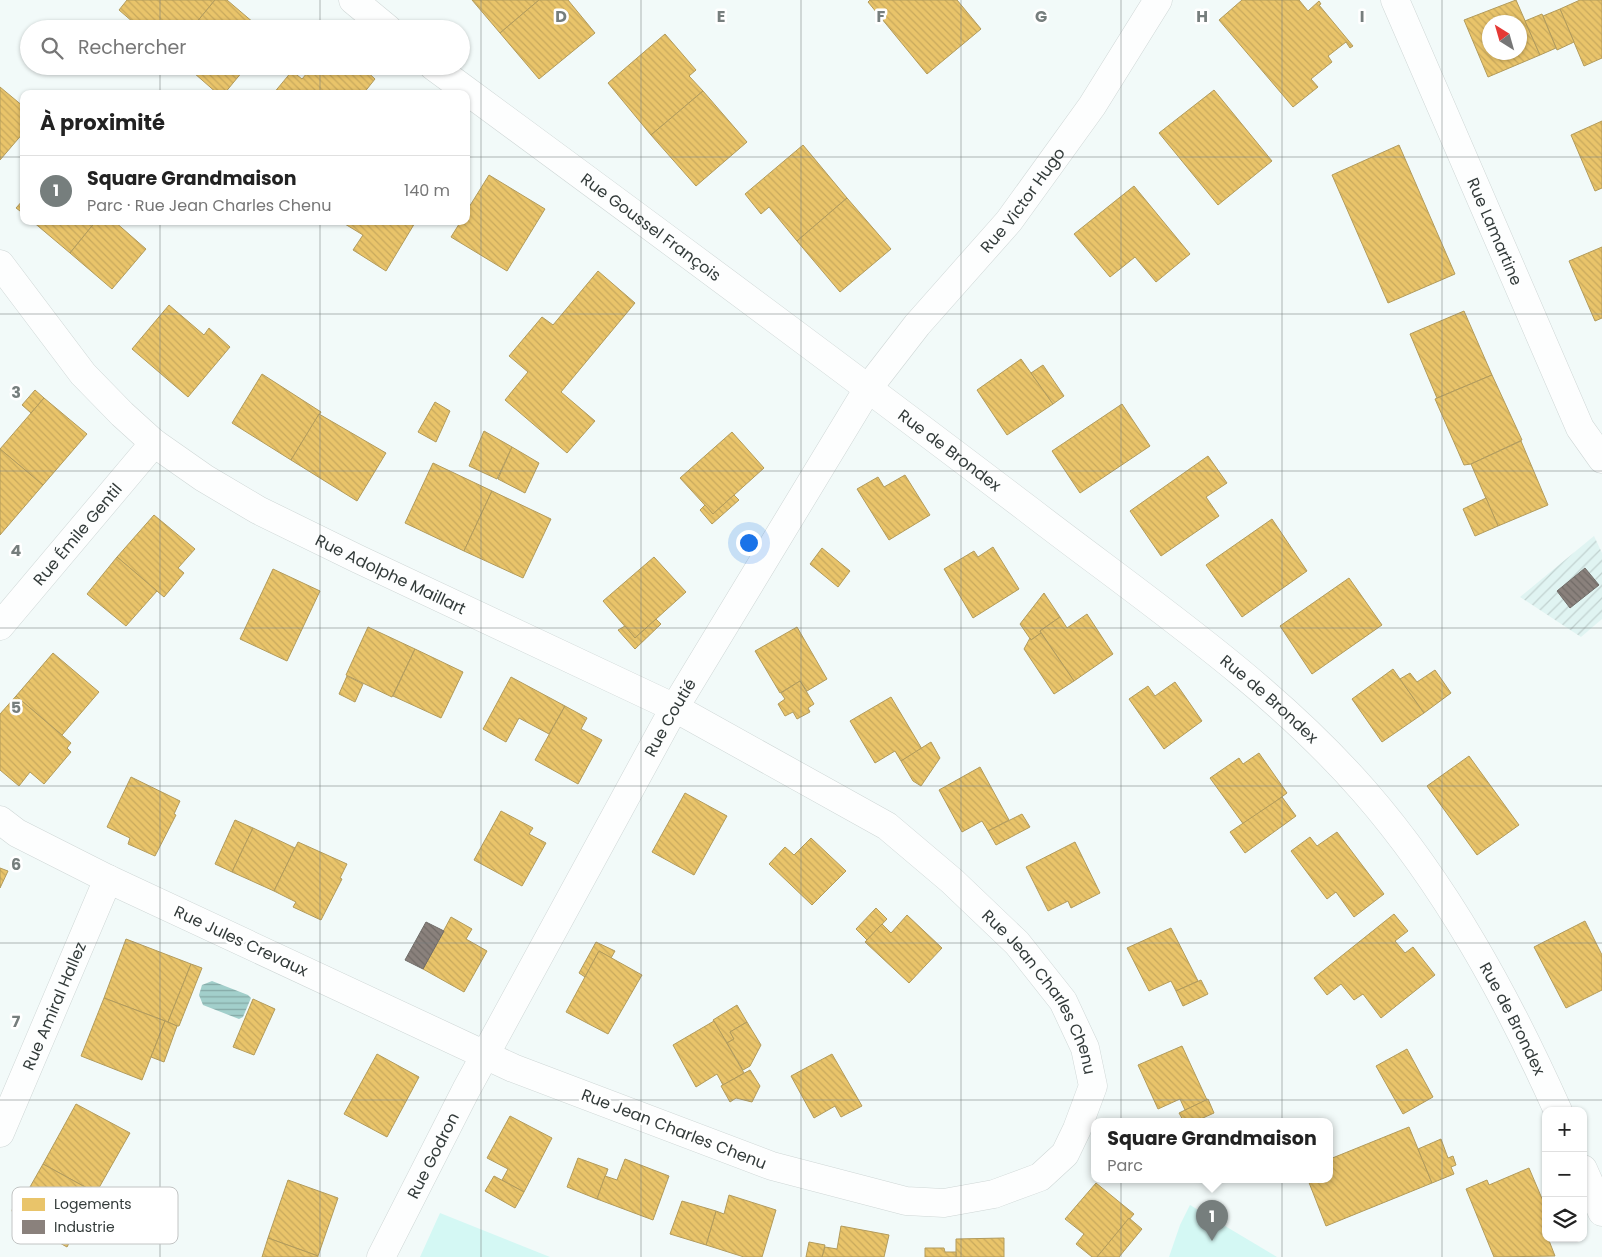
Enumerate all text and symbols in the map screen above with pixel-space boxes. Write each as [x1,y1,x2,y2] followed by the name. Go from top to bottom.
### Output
[555,5,567,28] text: D
[717,5,725,28] text: E
[877,5,886,28] text: F
[1035,5,1047,28] text: G
[1196,5,1208,28] text: H
[1360,5,1364,28] text: I
[1482,15,1527,60] north arrow
[20,20,470,75] search box
[38,34,66,62] icon: search
[78,34,186,61] text: Rechercher
[40,108,165,137] text: À proximité
[975,142,1070,258] street label: Rue Victor Hugo
[87,165,297,192] text: Square Grandmaison
[576,167,726,286] street label: Rue Goussel François
[1462,174,1528,289] street label: Rue Lamartine
[53,179,59,202] text: 1
[404,179,450,202] text: 140 m
[87,194,331,217] text: Parc · Rue Jean Charles Chenu
[11,381,21,404] text: 3
[894,404,1007,497] street label: Rue de Brondex
[27,478,127,590] street label: Rue Émile Gentil
[311,528,470,620] street label: Rue Adolphe Maillart
[736,530,762,556] your location
[11,539,22,562] text: 4
[1216,649,1324,748] street label: Rue de Brondex
[638,674,701,761] street label: Rue Coutié
[11,696,21,719] text: 5
[11,853,21,876] text: 6
[170,900,312,982] street label: Rue Jules Crevaux
[977,904,1102,1076] street label: Rue Jean Charles Chenu
[17,938,91,1074] street label: Rue Amiral Hallez
[1474,958,1552,1079] street label: Rue de Brondex
[12,1010,21,1033] text: 7
[578,1083,770,1175] street label: Rue Jean Charles Chenu
[1542,1107,1587,1242] map controls
[1542,1107,1587,1152] button: +
[401,1108,464,1203] street label: Rue Godron
[1091,1118,1333,1183] popup
[1107,1125,1317,1152] text: Square Grandmaison
[1542,1152,1587,1197] button: −
[1107,1154,1143,1177] text: Parc
[12,1187,178,1244] legend
[54,1194,132,1214] text: Logements
[1542,1197,1587,1242] button: layers
[1196,1200,1228,1241] pin: 1
[54,1217,115,1237] text: Industrie

